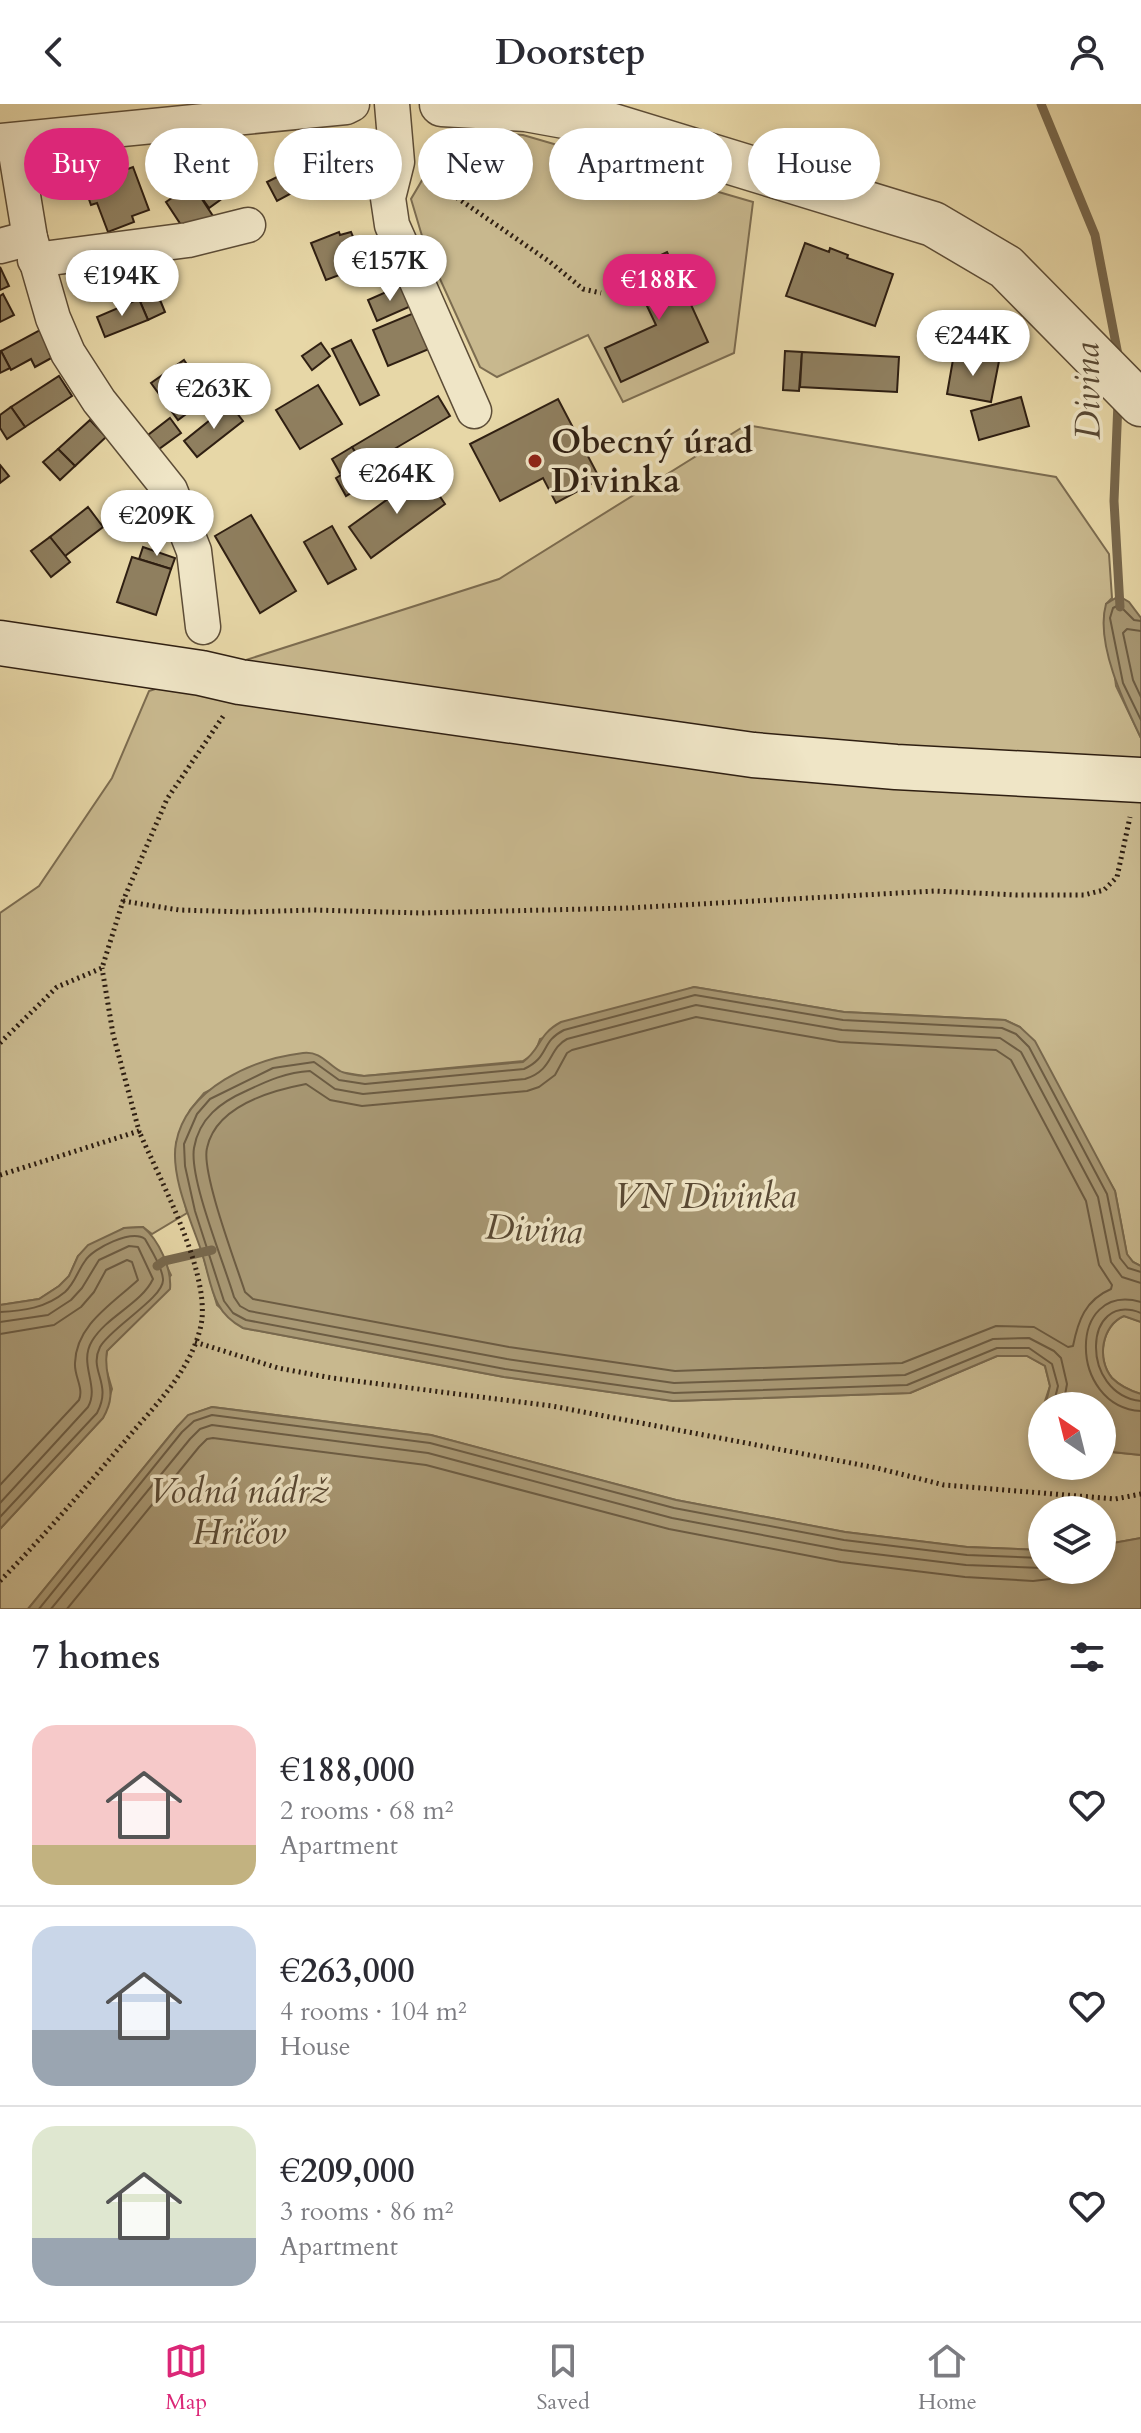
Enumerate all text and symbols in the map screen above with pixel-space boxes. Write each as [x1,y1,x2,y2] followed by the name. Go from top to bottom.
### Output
[495,28,646,77] text: Doorstep
[32,30,76,74] icon: back
[1065,30,1109,74] icon: person
[24,128,129,200] chip: Buy
[145,128,258,200] chip: Rent
[274,128,402,200] chip: Filters
[418,128,533,200] chip: New
[549,128,732,200] chip: Apartment
[748,128,880,200] chip: House
[334,235,446,303] pin: €157K
[352,243,428,278] text: €157K
[66,250,178,318] pin: €194K
[603,254,715,322] pin: €188K
[84,258,160,293] text: €194K
[621,262,697,297] text: €188K
[917,310,1029,378] pin: €244K
[935,318,1011,353] text: €244K
[1062,342,1113,440] water label: Divina
[158,363,270,431] pin: €263K
[176,371,252,406] text: €263K
[551,419,754,504] place label: Obecný úrad Divinka
[341,448,453,516] pin: €264K
[526,452,544,470] marker: Obecný úrad Divinka
[359,456,435,491] text: €264K
[101,490,213,558] pin: €209K
[119,498,195,533] text: €209K
[614,1172,796,1221] water label: VN Divinka
[484,1202,584,1257] water label: Divina
[1028,1392,1116,1480] north arrow
[1028,1392,1116,1584] map controls
[149,1467,329,1557] water label: Vodná nádrž Hričov
[1028,1496,1116,1584] button: layers
[32,1634,160,1680] text: 7 homes
[1065,1635,1109,1679] icon: filters
[280,1747,415,1793] text: €188,000
[96,1757,192,1853] icon: home
[1065,1783,1109,1827] icon: heart
[280,1793,453,1828] text: 2 rooms · 68 m²
[280,1828,398,1863] text: Apartment
[280,1948,415,1994] text: €263,000
[96,1958,192,2054] icon: home
[1065,1984,1109,2028] icon: heart
[280,1994,467,2029] text: 4 rooms · 104 m²
[280,2029,351,2064] text: House
[280,2148,415,2194] text: €209,000
[96,2158,192,2254] icon: home
[1065,2184,1109,2228] icon: heart
[280,2194,453,2229] text: 3 rooms · 86 m²
[280,2229,398,2264] text: Apartment
[164,2339,208,2417] tab: Map
[536,2339,590,2417] tab: Saved
[918,2339,977,2417] tab: Home

